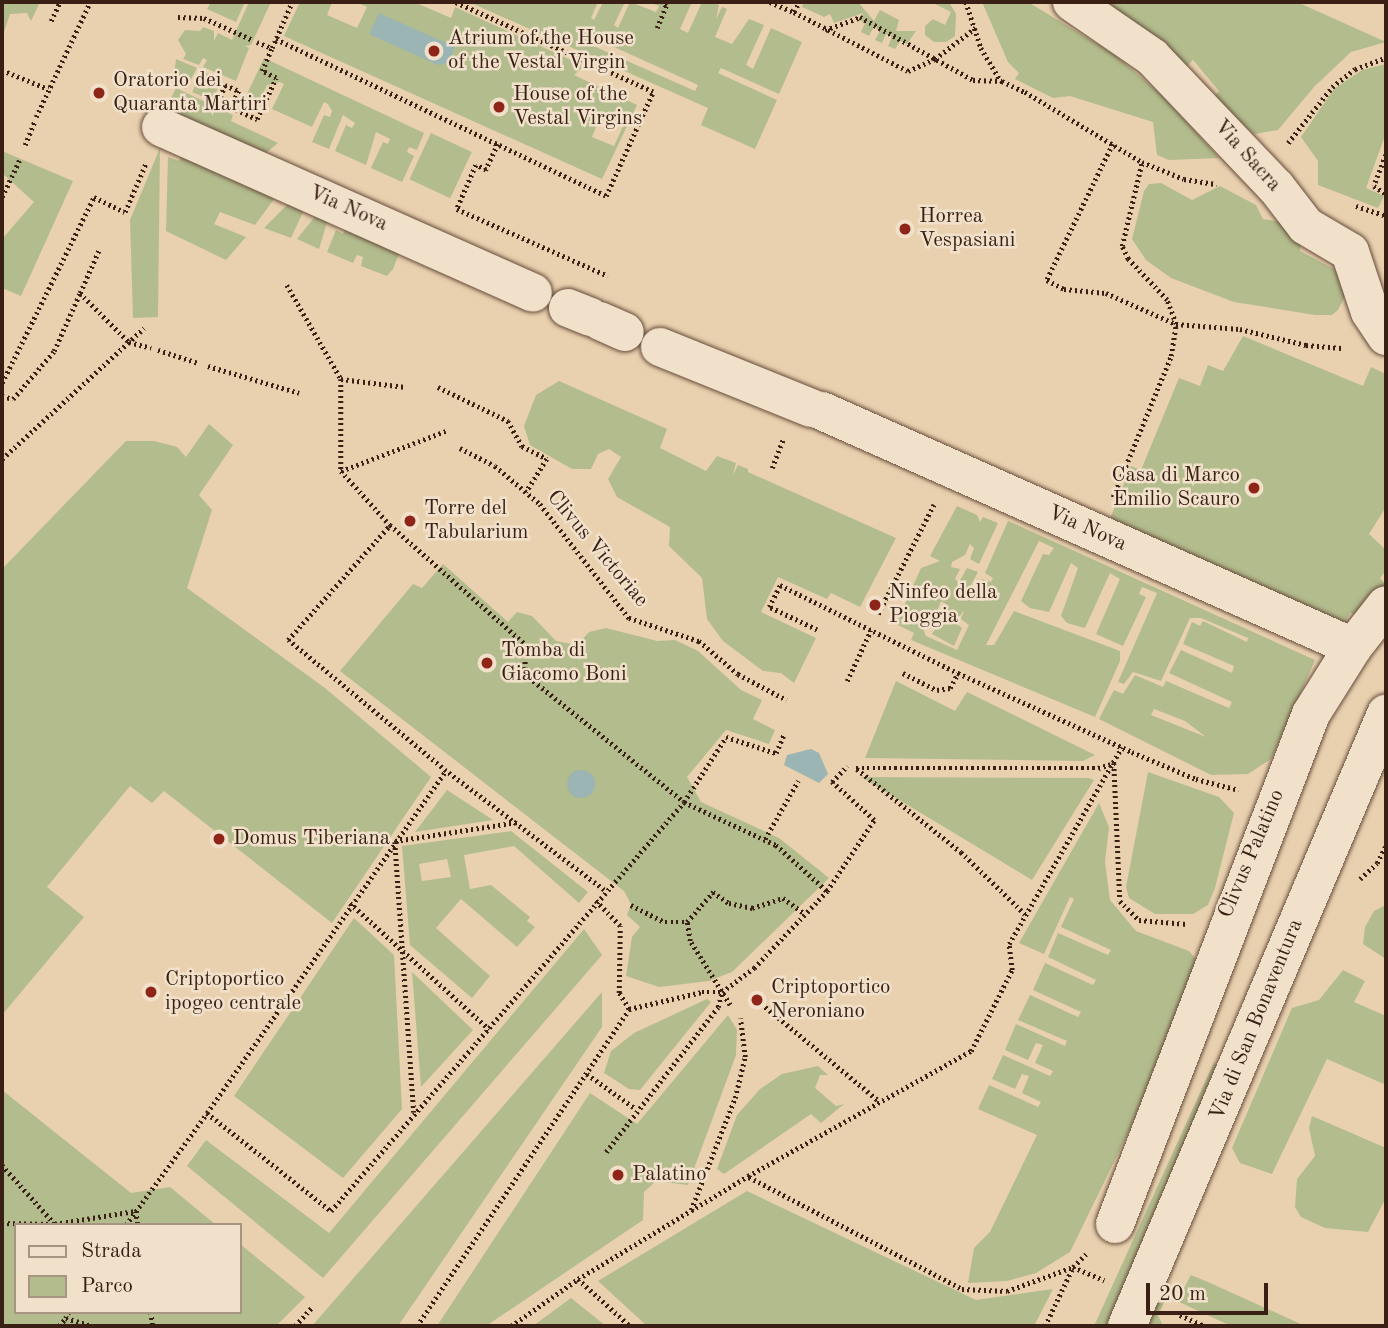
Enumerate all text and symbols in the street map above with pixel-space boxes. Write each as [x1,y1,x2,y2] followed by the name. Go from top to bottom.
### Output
[448,26,634,76] place label: Atrium of the House of the Vestal Virgin
[426,43,442,59] marker: Atrium of the House of the Vestal Virgin
[113,68,267,118] place label: Oratorio dei Quaranta Martiri
[513,82,642,132] place label: House of the Vestal Virgins
[91,85,107,101] marker: Oratorio dei Quaranta Martiri
[491,99,507,115] marker: House of the Vestal Virgins
[1208,115,1286,197] street label: Via Sacra
[305,180,391,238] street label: Via Nova
[919,204,1015,254] place label: Horrea Vespasiani
[897,221,913,237] marker: Horrea Vespasiani
[1112,463,1240,513] place label: Casa di Marco Emilio Scauro
[1246,480,1262,496] marker: Casa di Marco Emilio Scauro
[541,485,653,613] street label: Clivus Victoriae
[424,496,528,546] place label: Torre del Tabularium
[1044,500,1130,558] street label: Via Nova
[402,513,418,529] marker: Torre del Tabularium
[889,580,997,630] place label: Ninfeo della Pioggia
[867,597,883,613] marker: Ninfeo della Pioggia
[501,638,627,688] place label: Tomba di Giacomo Boni
[479,655,495,671] marker: Tomba di Giacomo Boni
[1214,786,1290,922] street label: Clivus Palatino
[233,826,390,852] place label: Domus Tiberiana
[211,831,227,847] marker: Domus Tiberiana
[1205,916,1309,1124] street label: Via di San Bonaventura
[165,967,301,1017] place label: Criptoportico ipogeo centrale
[771,975,890,1025] place label: Criptoportico Neroniano
[143,984,159,1000] marker: Criptoportico ipogeo centrale
[749,992,765,1008] marker: Criptoportico Neroniano
[632,1162,707,1188] place label: Palatino
[610,1167,626,1183] marker: Palatino
[14,1223,242,1314] legend
[81,1241,142,1262] text: Strada
[1150,1268,1272,1312] scale bar
[81,1276,133,1297] text: Parco
[1159,1284,1206,1305] text: 20 m

